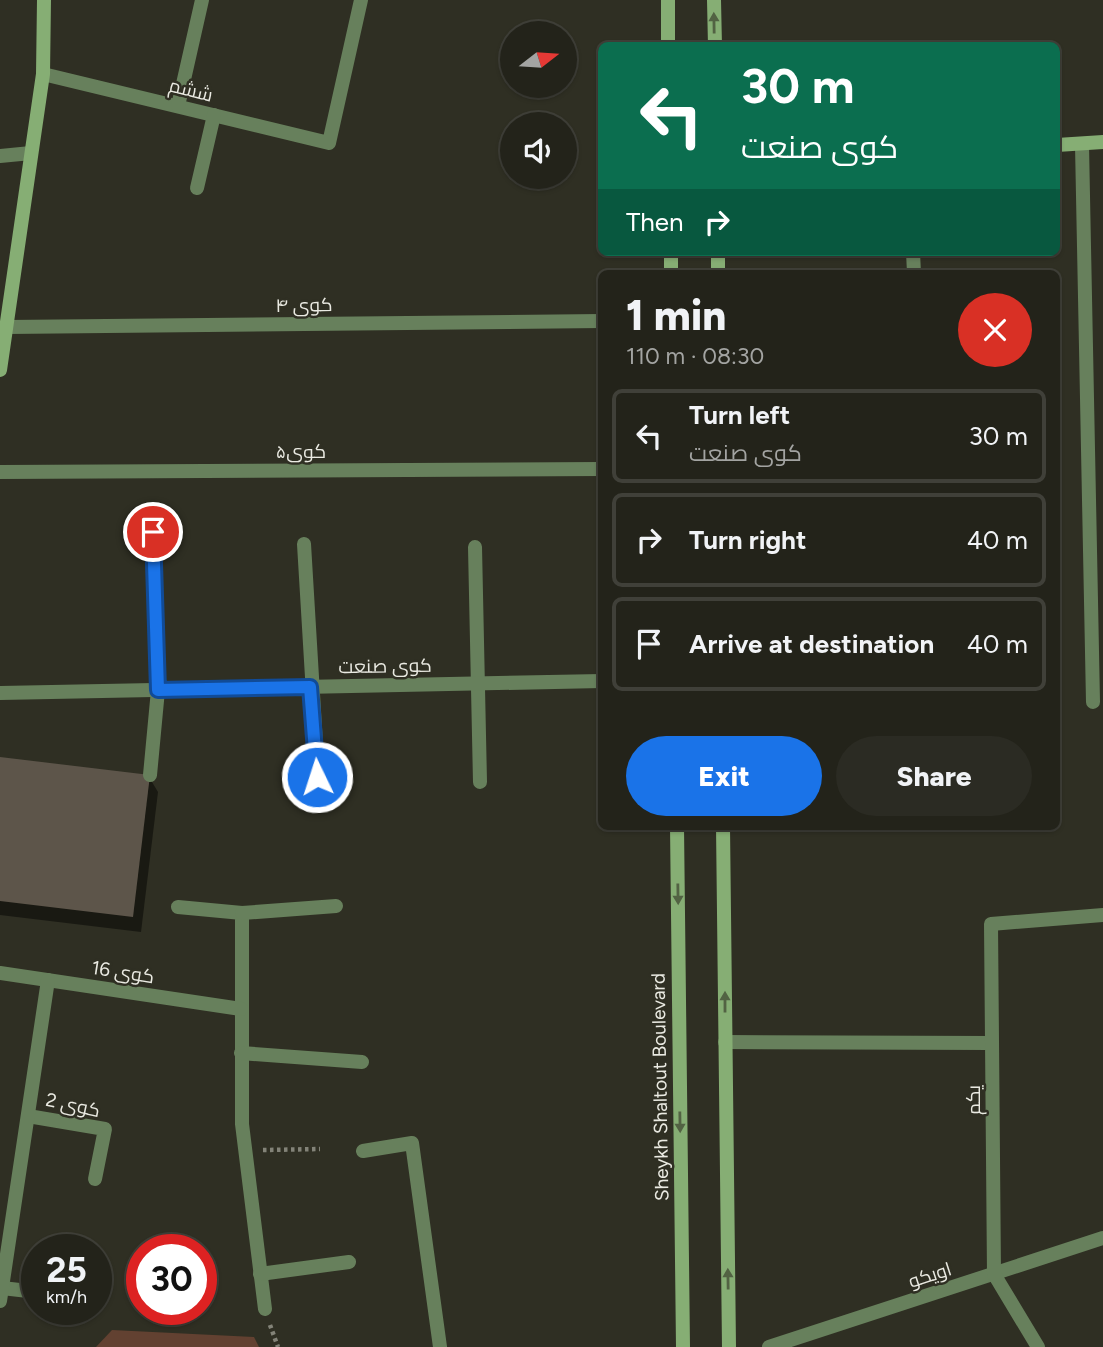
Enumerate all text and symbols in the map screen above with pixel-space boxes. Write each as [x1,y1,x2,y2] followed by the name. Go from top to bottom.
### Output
[709,12,720,34] one-way arrow
[500,21,578,98] north arrow
[500,21,577,189] map controls
[741,56,854,115] text: 30 m
[626,70,717,161] icon: left
[166,73,215,108] street label: ششم
[500,112,577,189] button: sound
[741,128,898,166] text: کوی صنعت
[698,203,736,241] icon: right
[626,206,684,238] text: Then
[626,290,726,341] text: 1 min
[275,293,333,317] street label: کوی ۴
[958,293,1032,367] button: close
[626,342,764,370] text: 110 m · 08:30
[689,399,790,431] text: Turn left
[630,417,668,455] icon: left
[969,420,1028,452] text: 30 m
[689,439,802,467] text: کوی صنعت
[276,440,326,463] street label: کوی۵
[123,502,183,562] pin
[134,513,172,551] icon: arrive
[630,521,668,559] icon: right
[689,524,806,556] text: Turn right
[967,524,1028,556] text: 40 m
[630,625,668,663] icon: arrive
[689,628,934,660] text: Arrive at destination
[967,628,1028,660] text: 40 m
[338,654,432,678] street label: کوی صنعت
[626,736,822,816] button: Exit
[836,736,1032,816] button: Share
[280,740,354,814] position arrow
[672,883,683,905] one-way arrow
[90,956,156,988] street label: کوی 16
[647,973,673,1201] street label: Sheykh Shaltout Boulevard
[719,991,731,1013] one-way arrow
[962,1085,987,1115] street label: یکم
[44,1088,102,1122] street label: کوی 2
[674,1111,686,1133] one-way arrow
[126,1234,217,1325] speed limit sign: 30
[46,1249,87,1291] text: 25
[906,1257,954,1293] street label: اویکو
[722,1268,734,1290] one-way arrow
[46,1286,87,1308] text: km/h

